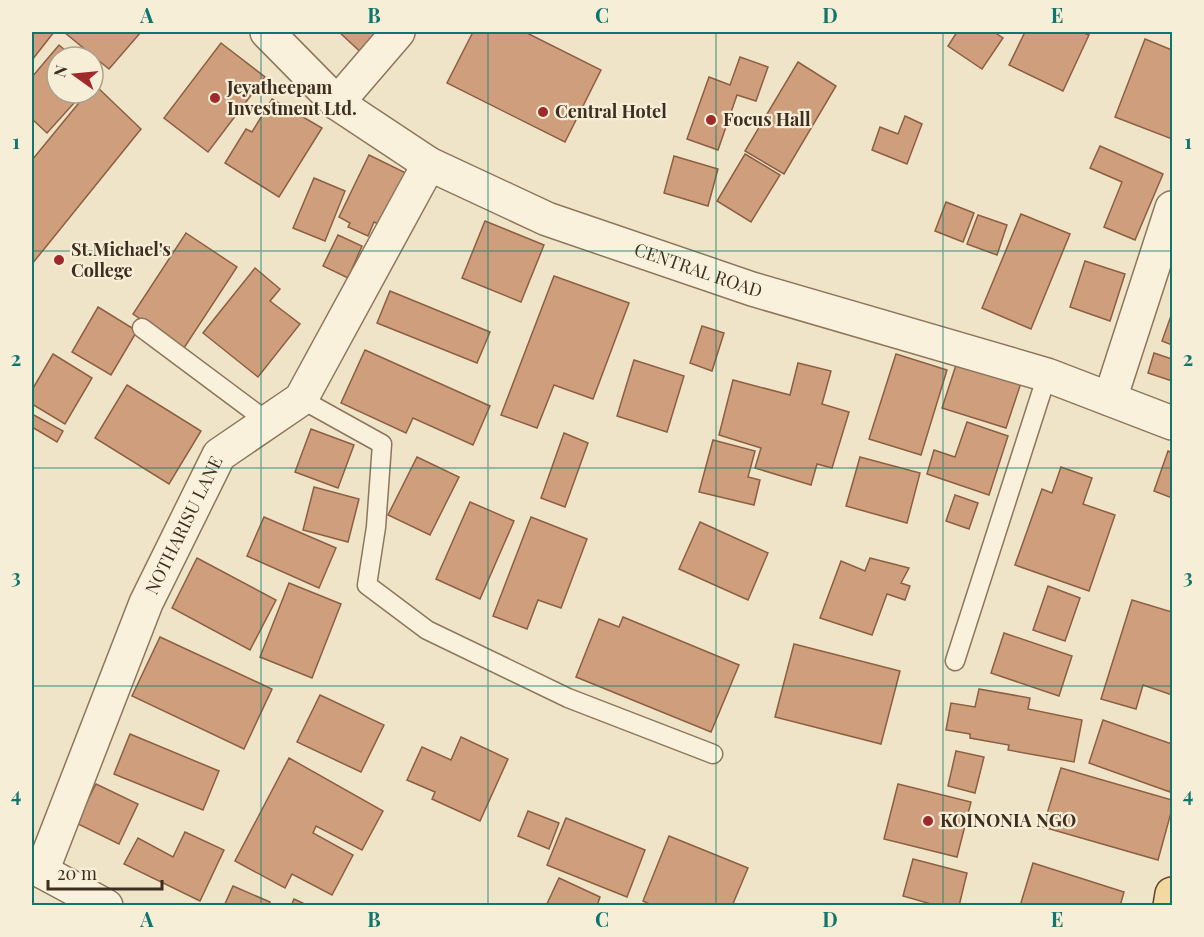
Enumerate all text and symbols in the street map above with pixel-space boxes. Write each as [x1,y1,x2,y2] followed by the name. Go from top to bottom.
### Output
[139,1,154,28] text: A
[367,1,381,28] text: B
[595,1,609,28] text: C
[822,1,838,28] text: D
[1051,1,1063,28] text: E
[45,45,105,105] north arrow
[48,62,72,79] text: N
[226,75,357,120] place label: Jeyatheepam Investment Ltd.
[208,91,222,105] marker: Jeyatheepam Investment Ltd.
[555,99,667,123] place label: Central Hotel
[536,105,550,119] marker: Central Hotel
[723,107,811,131] place label: Focus Hall
[704,113,718,127] marker: Focus Hall
[12,127,20,154] text: 1
[1184,127,1192,154] text: 1
[71,237,171,282] place label: St.Michael's College
[631,237,765,302] street label: CENTRAL ROAD
[52,253,66,267] marker: St.Michael's College
[11,344,21,371] text: 2
[1183,344,1193,371] text: 2
[139,452,228,598] street label: NOTHARISU LANE
[11,562,21,589] text: 3
[1183,562,1193,589] text: 3
[11,780,21,807] text: 4
[1183,780,1193,807] text: 4
[940,808,1076,832] place label: KOINONIA NGO
[921,814,935,828] marker: KOINONIA NGO
[48,853,162,891] scale bar
[57,861,97,885] text: 20 m
[139,905,154,932] text: A
[367,905,381,932] text: B
[595,905,609,932] text: C
[822,905,838,932] text: D
[1051,905,1063,932] text: E

